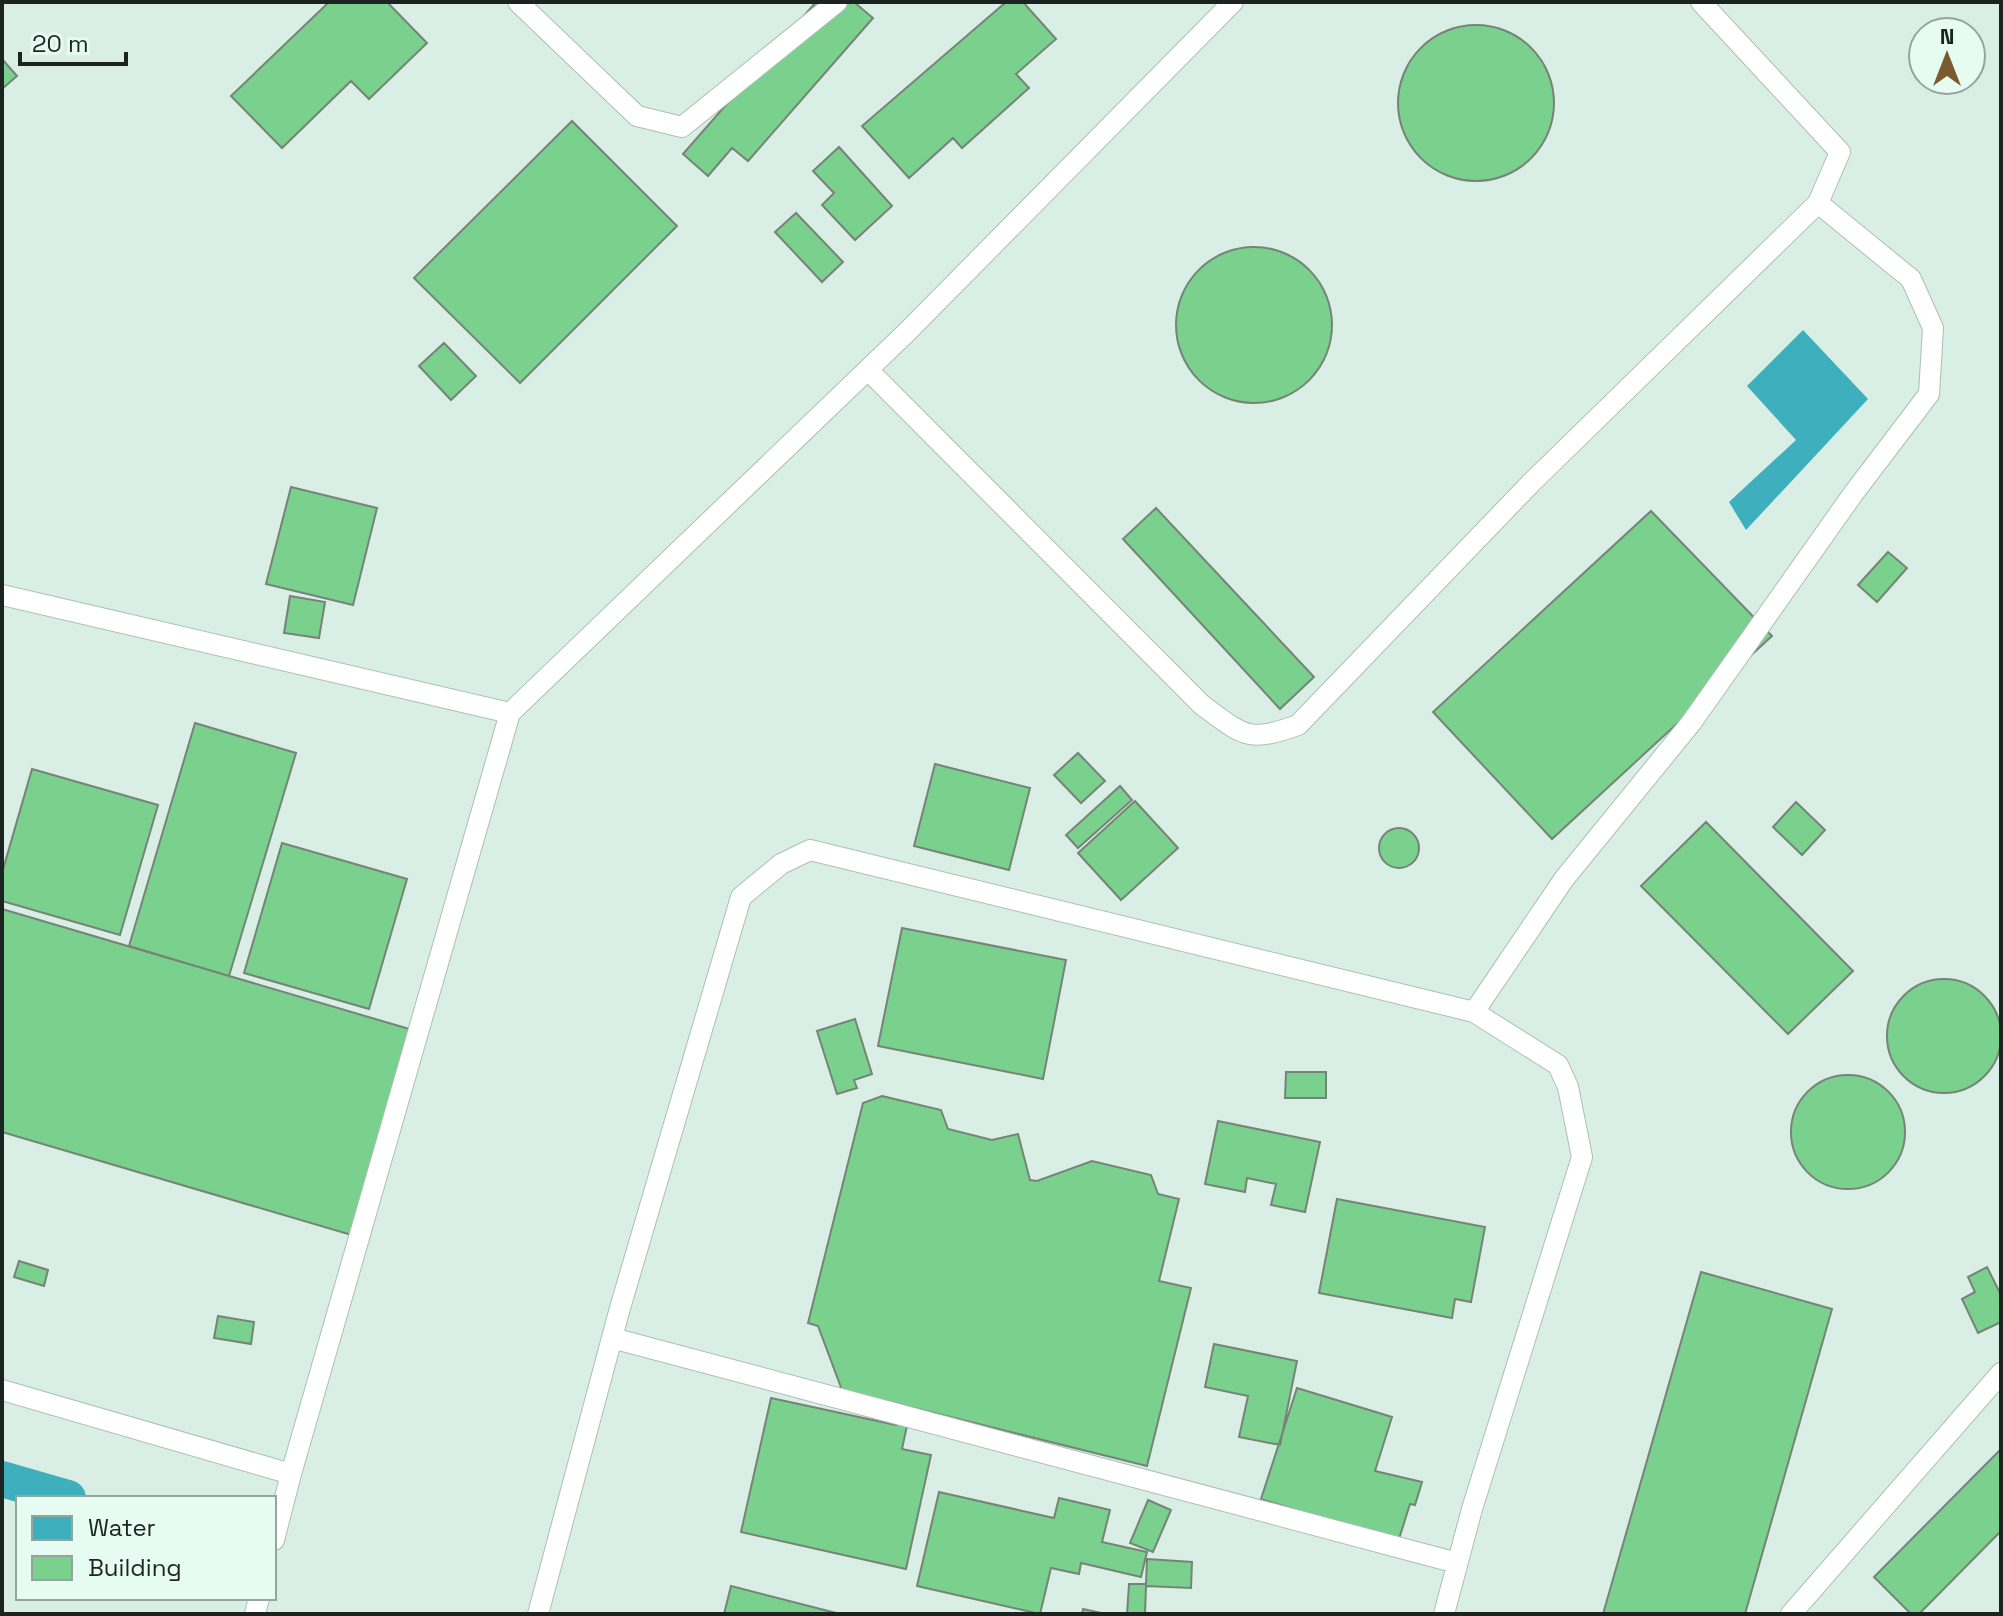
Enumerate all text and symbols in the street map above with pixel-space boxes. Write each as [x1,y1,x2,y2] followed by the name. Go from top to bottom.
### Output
[20,16,126,66] scale bar
[1907,16,1987,96] north arrow
[1940,22,1954,50] text: N
[32,28,89,59] text: 20 m
[16,1496,276,1600] legend
[88,1512,156,1543] text: Water
[88,1552,182,1583] text: Building

